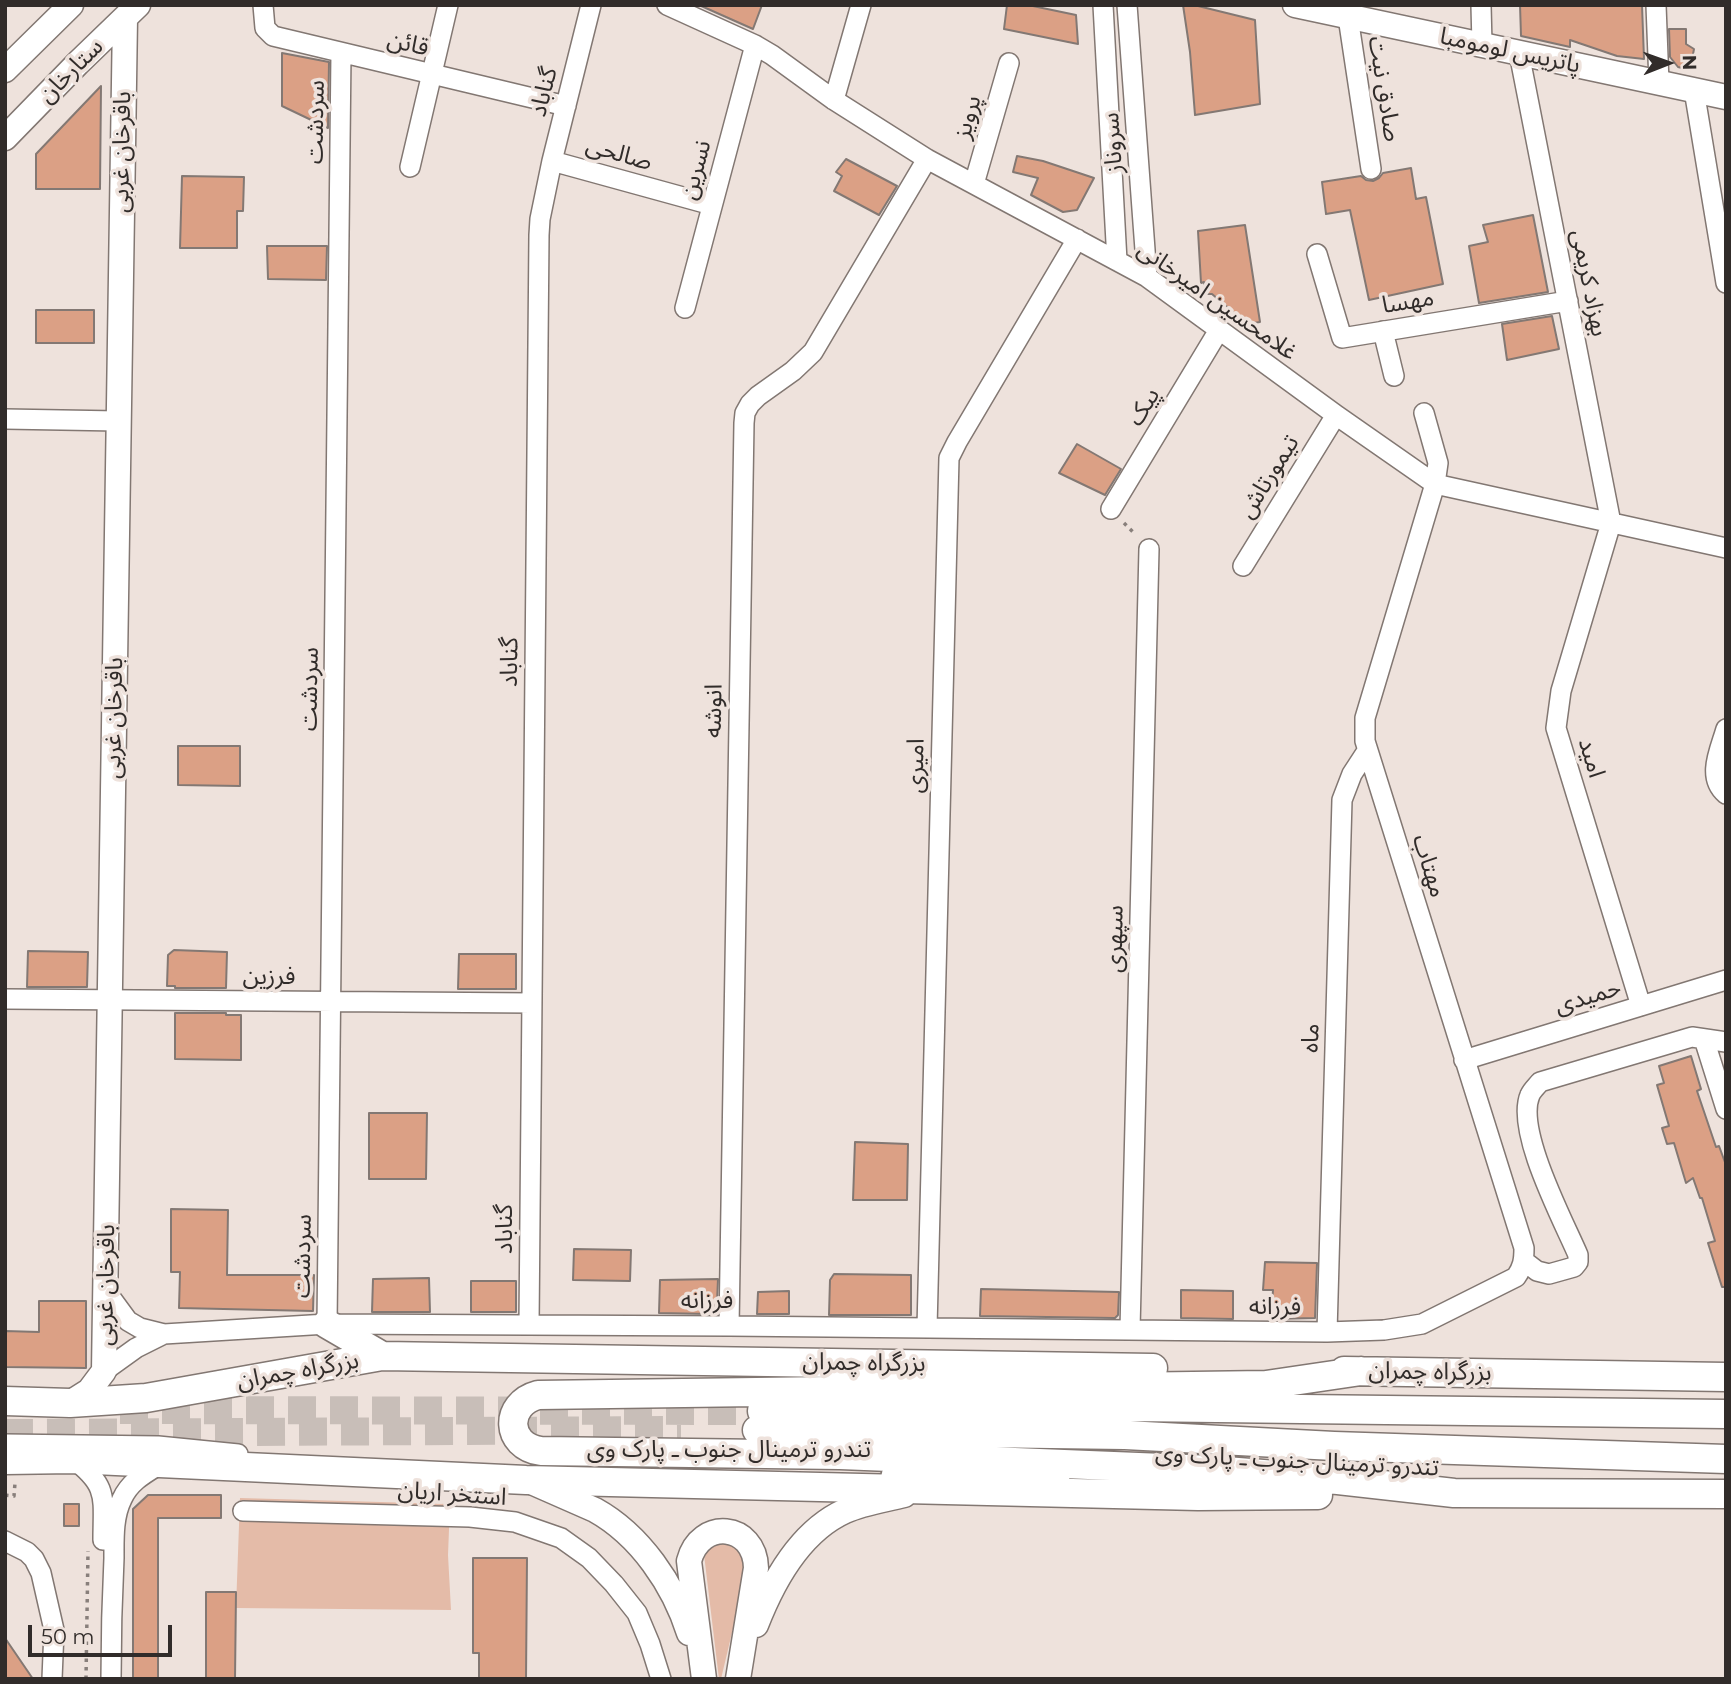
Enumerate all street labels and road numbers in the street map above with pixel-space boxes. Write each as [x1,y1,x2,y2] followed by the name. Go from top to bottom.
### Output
[1437,22,1583,80] street label: پاتریس لومومبا
[384,25,432,63] street label: قائن
[32,32,110,110] street label: ستارخان
[1361,34,1407,144] street label: صادق نیت
[524,64,564,120] street label: گناباد
[301,80,331,164] street label: سردشت
[107,91,137,213] street label: باقرخان غربی
[948,92,988,142] street label: پرویز
[1096,111,1130,175] street label: سروناز
[582,131,656,177] street label: صالحی
[674,137,718,203] street label: نسرین
[1565,227,1613,339] street label: بهزاد کریمی
[1132,235,1302,367] street label: غلامحسین امیرخانی
[1380,284,1436,320] street label: مهسا
[1121,383,1167,431] street label: پیک
[1232,430,1306,524] street label: تیمورتاش
[495,637,525,687] street label: گناباد
[295,647,325,731] street label: سردشت
[99,657,129,779] street label: باقرخان غربی
[699,684,729,738] street label: انوشه
[1571,735,1611,781] street label: امید
[901,738,931,794] street label: امیری
[1406,831,1452,901] street label: مهتاب
[1100,905,1130,973] street label: سپهری
[242,963,296,991] street label: فرزین
[1551,973,1625,1021] street label: حمیدی
[1296,1023,1326,1053] street label: ماه
[491,1204,519,1254] street label: گناباد
[288,1214,318,1298] street label: سردشت
[91,1224,121,1346] street label: باقرخان غربی
[681,1287,733,1315] street label: فرزانه
[1249,1292,1301,1322] street label: فرزانه
[235,1346,361,1396] street label: بزرگراه چمران
[802,1348,926,1378] street label: بزرگراه چمران
[1368,1357,1492,1387] street label: بزرگراه چمران
[587,1436,871,1464] street label: تندرو ترمینال جنوب ـ پارک وی
[1154,1439,1440,1483] street label: تندرو ترمینال جنوب ـ پارک وی
[397,1476,507,1512] street label: استخر اریان

